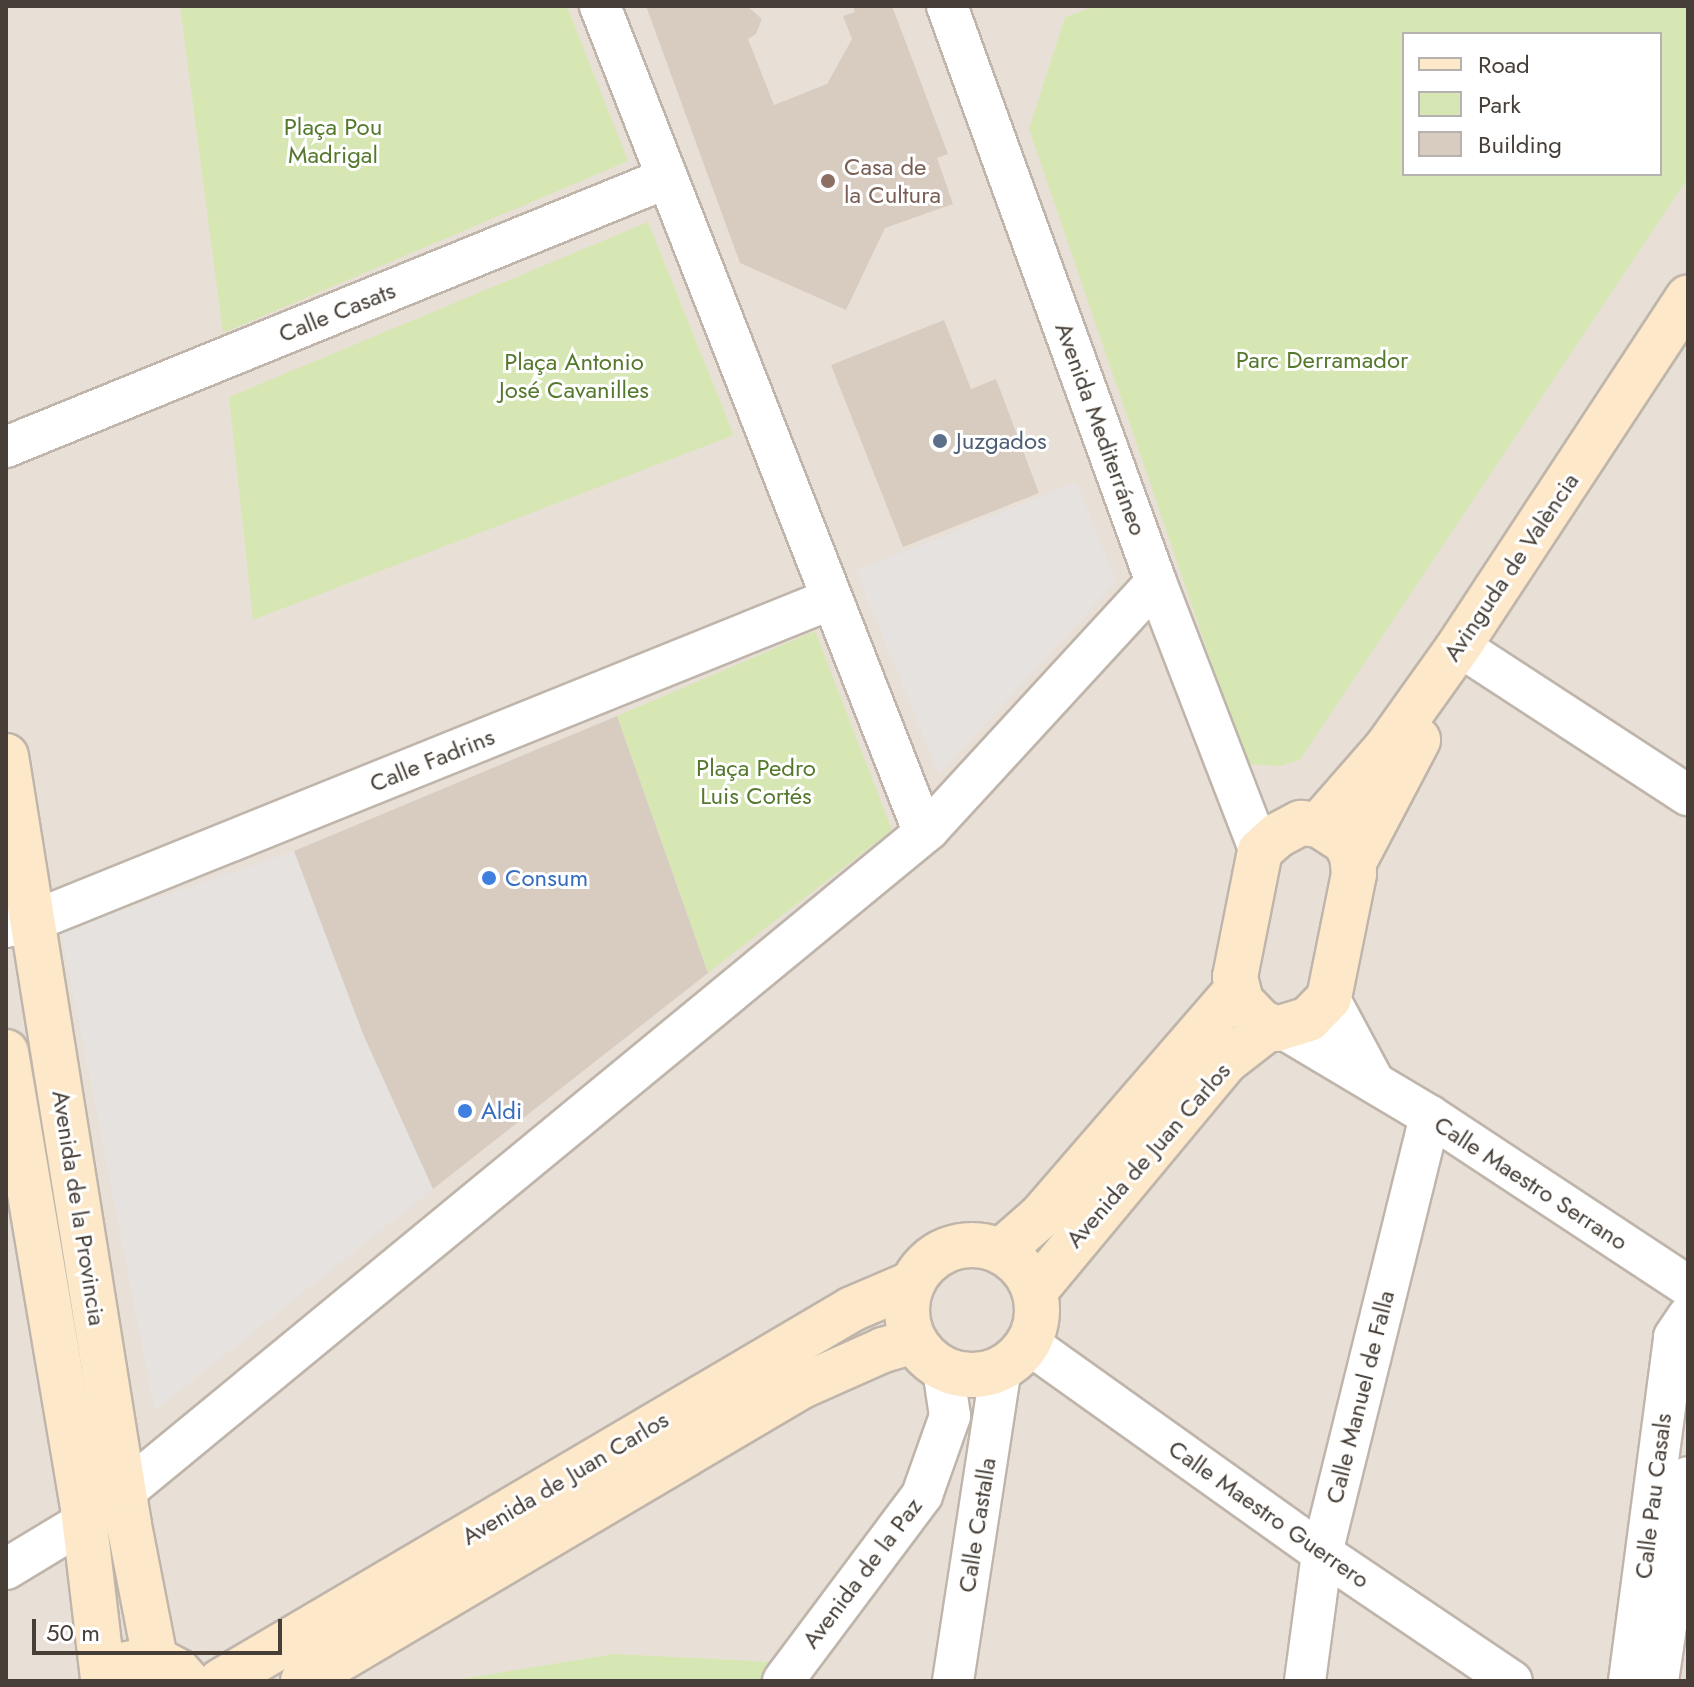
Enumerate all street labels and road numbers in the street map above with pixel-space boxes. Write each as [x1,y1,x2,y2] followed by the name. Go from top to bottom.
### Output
[274,276,400,348] street label: Calle Casats
[1049,319,1153,539] street label: Avenida Mediterráneo
[1437,467,1585,667] street label: Avinguda de València
[365,722,499,798] street label: Calle Fadrins
[1060,1057,1236,1253] street label: Avenida de Juan Carlos
[46,1088,112,1328] street label: Avenida de la Provincia
[1429,1110,1633,1256] street label: Calle Maestro Serrano
[1320,1288,1400,1506] street label: Calle Manuel de Falla
[456,1405,674,1551] street label: Avenida de Juan Carlos
[1629,1411,1677,1581] street label: Calle Pau Casals
[1163,1434,1375,1594] street label: Calle Maestro Guerrero
[952,1456,1002,1594] street label: Calle Castalla
[796,1492,928,1654] street label: Avenida de la Paz

